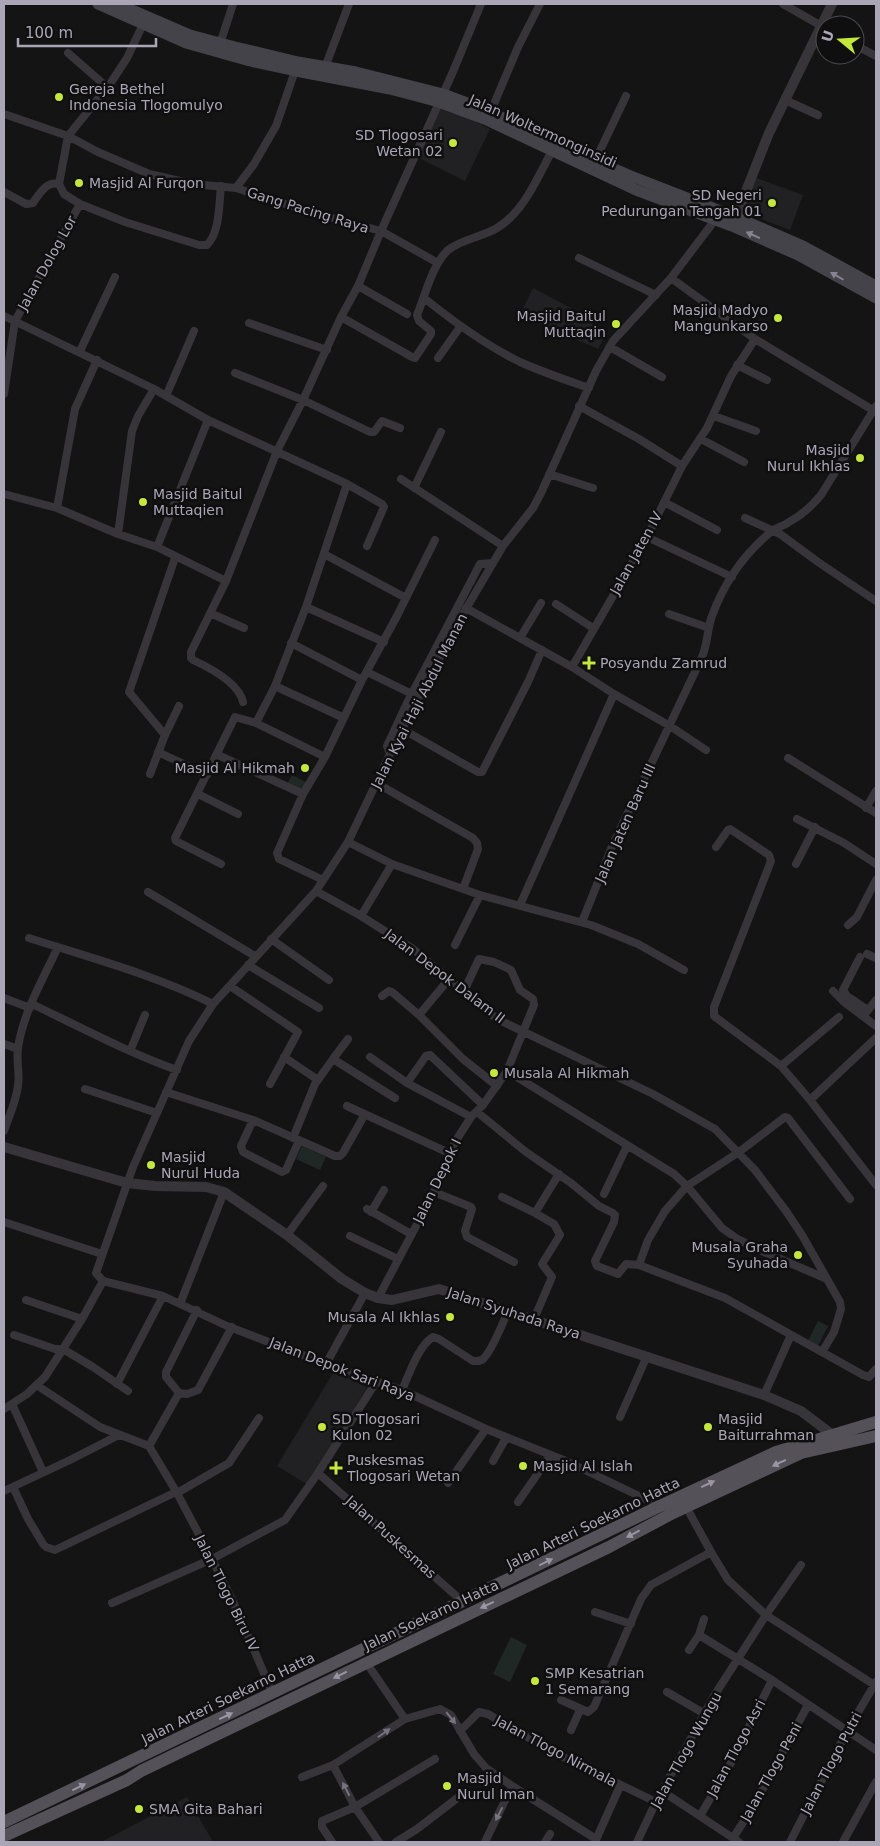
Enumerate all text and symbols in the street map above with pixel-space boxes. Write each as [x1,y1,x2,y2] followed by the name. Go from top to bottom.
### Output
[18,15,155,47] scale bar
[815,15,865,65] north arrow
[25,24,73,42] text: 100 m
[818,28,837,44] text: U
[69,81,223,113] place label: Gereja Bethel Indonesia Tlogomulyo
[53,91,65,103] marker: Gereja Bethel Indonesia Tlogomulyo
[466,91,619,171] street label: Jalan Woltermonginsidi
[355,127,443,159] place label: SD Tlogosari Wetan 02
[447,137,459,149] marker: SD Tlogosari Wetan 02
[89,175,204,191] place label: Masjid Al Furqon
[73,177,85,189] marker: Masjid Al Furqon
[245,184,371,236] street label: Gang Pacing Raya
[601,187,762,219] place label: SD Negeri Pedurungan Tengah 01
[766,197,778,209] marker: SD Negeri Pedurungan Tengah 01
[14,213,80,314] street label: Jalan Dolog Lor
[746,230,760,238] one-way arrow
[831,271,844,280] one-way arrow
[673,302,768,334] place label: Masjid Madyo Mangunkarso
[517,308,606,340] place label: Masjid Baitul Muttaqin
[772,312,784,324] marker: Masjid Madyo Mangunkarso
[610,318,622,330] marker: Masjid Baitul Muttaqin
[767,442,850,474] place label: Masjid Nurul Ikhlas
[854,452,866,464] marker: Masjid Nurul Ikhlas
[153,486,242,518] place label: Masjid Baitul Muttaqien
[137,496,149,508] marker: Masjid Baitul Muttaqien
[606,508,666,598] street label: Jalan Jaten IV
[367,611,470,792] street label: Jalan Kyai Haji Abdul Manan
[600,655,727,671] place label: Posyandu Zamrud
[582,656,596,670] marker: Posyandu Zamrud
[174,760,295,776] place label: Masjid Al Hikmah
[591,761,658,886] street label: Jalan Jaten Baru III
[299,762,311,774] marker: Masjid Al Hikmah
[381,925,508,1026] street label: Jalan Depok Dalam II
[504,1065,629,1081] place label: Musala Al Hikmah
[488,1067,500,1079] marker: Musala Al Hikmah
[409,1136,464,1227] street label: Jalan Depok I
[161,1149,240,1181] place label: Masjid Nurul Huda
[145,1159,157,1171] marker: Masjid Nurul Huda
[692,1239,788,1271] place label: Musala Graha Syuhada
[792,1249,804,1261] marker: Musala Graha Syuhada
[445,1284,582,1342] street label: Jalan Syuhada Raya
[327,1309,440,1325] place label: Musala Al Ikhlas
[444,1311,456,1323] marker: Musala Al Ikhlas
[266,1334,417,1404] street label: Jalan Depok Sari Raya
[332,1411,420,1443] place label: SD Tlogosari Kulon 02
[718,1411,814,1443] place label: Masjid Baiturrahman
[316,1421,328,1433] marker: SD Tlogosari Kulon 02
[702,1421,714,1433] marker: Masjid Baiturrahman
[346,1452,460,1484] place label: Puskesmas Tlogosari Wetan
[533,1458,633,1474] place label: Masjid Al Islah
[517,1460,529,1472] marker: Masjid Al Islah
[772,1460,786,1468] one-way arrow
[329,1461,343,1475] marker: Puskesmas Tlogosari Wetan
[503,1474,682,1572] street label: Jalan Arteri Soekarno Hatta
[701,1480,715,1488] one-way arrow
[342,1492,439,1582] street label: Jalan Puskesmas
[626,1530,640,1538] one-way arrow
[191,1531,262,1654] street label: Jalan Tlogo Biru IV
[539,1558,553,1566] one-way arrow
[360,1577,501,1654] street label: Jalan Soekarno Hatta
[480,1601,494,1609] one-way arrow
[138,1649,317,1747] street label: Jalan Arteri Soekarno Hatta
[545,1665,644,1697] place label: SMP Kesatrian 1 Semarang
[333,1671,347,1679] one-way arrow
[529,1675,541,1687] marker: SMP Kesatrian 1 Semarang
[647,1689,725,1812] street label: Jalan Tlogo Wungu
[703,1697,768,1800] street label: Jalan Tlogo Asri
[797,1709,865,1818] street label: Jalan Tlogo Putri
[446,1711,456,1724] one-way arrow
[219,1712,233,1720] one-way arrow
[491,1712,620,1790] street label: Jalan Tlogo Nirmala
[737,1720,805,1825] street label: Jalan Tlogo Peni
[377,1728,391,1738] one-way arrow
[457,1770,535,1802] place label: Masjid Nurul Iman
[441,1780,453,1792] marker: Masjid Nurul Iman
[342,1782,350,1797] one-way arrow
[72,1783,87,1791] one-way arrow
[149,1801,263,1817] place label: SMA Gita Bahari
[133,1803,145,1815] marker: SMA Gita Bahari
[495,1807,503,1822] one-way arrow

